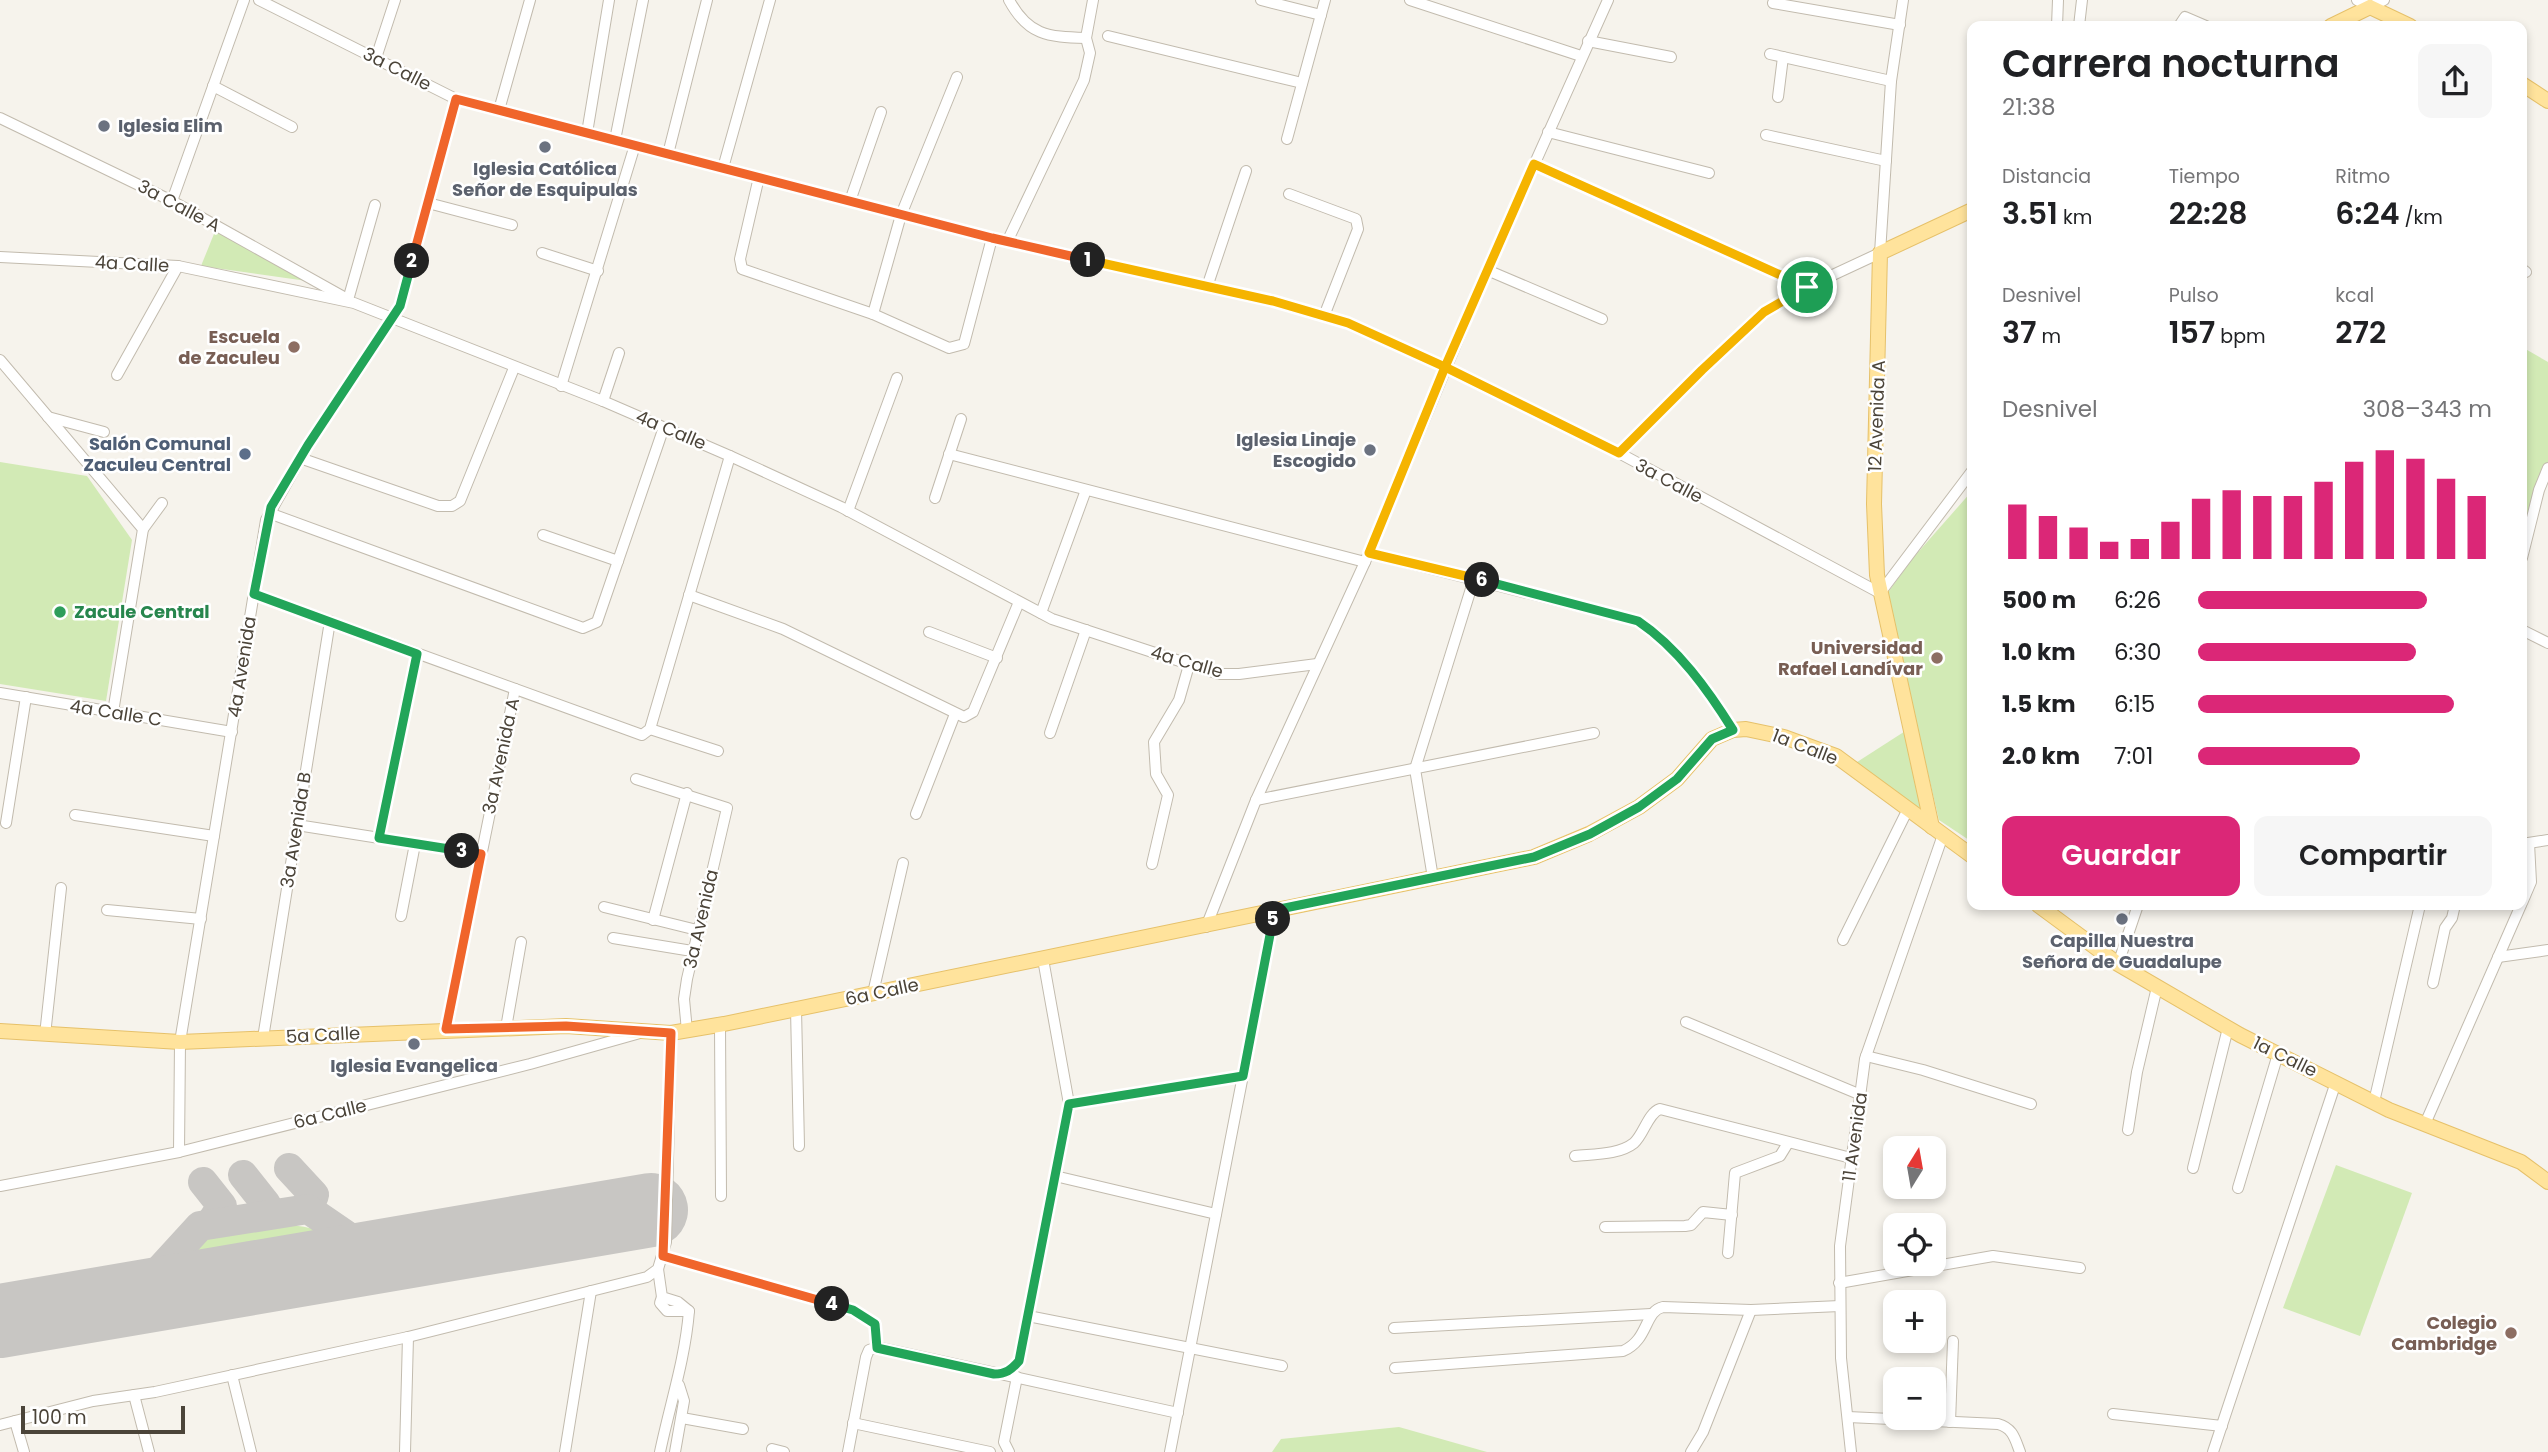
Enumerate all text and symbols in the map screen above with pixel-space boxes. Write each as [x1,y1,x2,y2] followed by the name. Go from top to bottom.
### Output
[2002,37,2340,90] text: Carrera nocturna
[359,41,436,96] street label: 3a Calle
[2418,44,2492,118] button: share
[2002,91,2056,123] text: 21:38
[118,113,223,138] place label: Iglesia Elim
[96,118,112,134] marker: Iglesia Elim
[537,139,553,155] marker: Iglesia Católica Señor de Esquipulas
[452,156,638,202] place label: Iglesia Católica Señor de Esquipulas
[2002,163,2091,190] text: Distancia
[2169,163,2240,190] text: Tiempo
[2335,163,2390,190] text: Ritmo
[133,173,225,238] street label: 3a Calle A
[2002,192,2058,235] text: 3.51
[2169,192,2248,235] text: 22:28
[2335,192,2399,235] text: 6:24
[2058,204,2092,231] text: km
[2399,204,2443,231] text: /km
[1070,243,1106,278] pin: 1
[394,244,430,278] pin: 2
[1084,246,1091,273] text: 1
[406,247,417,274] text: 2
[94,249,170,278] street label: 4a Calle
[1777,257,1837,317] pin
[1788,268,1826,306] icon: arrive
[2002,282,2081,309] text: Desnivel
[2169,282,2219,309] text: Pulso
[2335,282,2374,309] text: kcal
[2002,311,2036,354] text: 37
[2169,311,2215,354] text: 157
[2335,311,2386,354] text: 272
[2036,323,2061,350] text: m
[2215,323,2266,350] text: bpm
[178,324,280,370] place label: Escuela de Zaculeu
[286,339,302,355] marker: Escuela de Zaculeu
[1862,360,1891,472] street label: 12 Avenida A
[2002,393,2098,425] text: Desnivel
[2363,393,2492,425] text: 308–343 m
[632,404,710,456] street label: 4a Calle
[1236,427,1356,473] place label: Iglesia Linaje Escogido
[83,431,231,477] place label: Salón Comunal Zaculeu Central
[1362,442,1378,458] marker: Iglesia Linaje Escogido
[237,446,253,462] marker: Salón Comunal Zaculeu Central
[1631,452,1708,509] street label: 3a Calle
[1464,562,1500,598] pin: 6
[1475,566,1488,593] text: 6
[2002,584,2076,616] text: 500 m
[2114,584,2161,616] text: 6:26
[74,599,210,624] place label: Zacule Central
[52,604,68,620] marker: Zacule Central
[221,615,262,719] street label: 4a Avenida
[1778,635,1923,681] place label: Universidad Rafael Landívar
[2002,636,2076,668] text: 1.0 km
[2114,636,2162,668] text: 6:30
[1148,639,1226,684] street label: 4a Calle
[1929,650,1945,666] marker: Universidad Rafael Landívar
[2002,688,2076,720] text: 1.5 km
[2114,688,2155,720] text: 6:15
[68,693,164,732] street label: 4a Calle C
[476,695,525,816] street label: 3a Avenida A
[1769,723,1842,771] street label: 1a Calle
[2002,740,2080,772] text: 2.0 km
[2114,740,2153,772] text: 7:01
[274,770,317,890] street label: 3a Avenida B
[2002,816,2240,896] button: Guardar
[2254,816,2492,896] button: Compartir
[444,834,480,868] pin: 3
[456,837,467,864] text: 3
[677,867,724,971] street label: 3a Avenida
[1256,902,1290,936] pin: 5
[1266,905,1279,932] text: 5
[2114,911,2130,927] marker: Capilla Nuestra Señora de Guadalupe
[2022,928,2222,974] place label: Capilla Nuestra Señora de Guadalupe
[843,972,921,1011] street label: 6a Calle
[285,1020,361,1049] street label: 5a Calle
[2249,1030,2322,1083] street label: 1a Calle
[406,1036,422,1052] marker: Iglesia Evangelica
[330,1053,498,1078] place label: Iglesia Evangelica
[1836,1091,1873,1183] street label: 11 Avenida
[291,1092,369,1135] street label: 6a Calle
[1883,1136,1946,1199] north arrow
[1883,1136,1946,1430] map controls
[1883,1213,1946,1276] button: locate
[814,1286,850,1322] pin: 4
[825,1290,838,1317] text: 4
[1883,1290,1946,1353] button: +
[2391,1310,2497,1356] place label: Colegio Cambridge
[2503,1325,2519,1341] marker: Colegio Cambridge
[1883,1367,1946,1430] button: −
[21,1403,186,1435] scale bar
[32,1404,87,1431] text: 100 m

